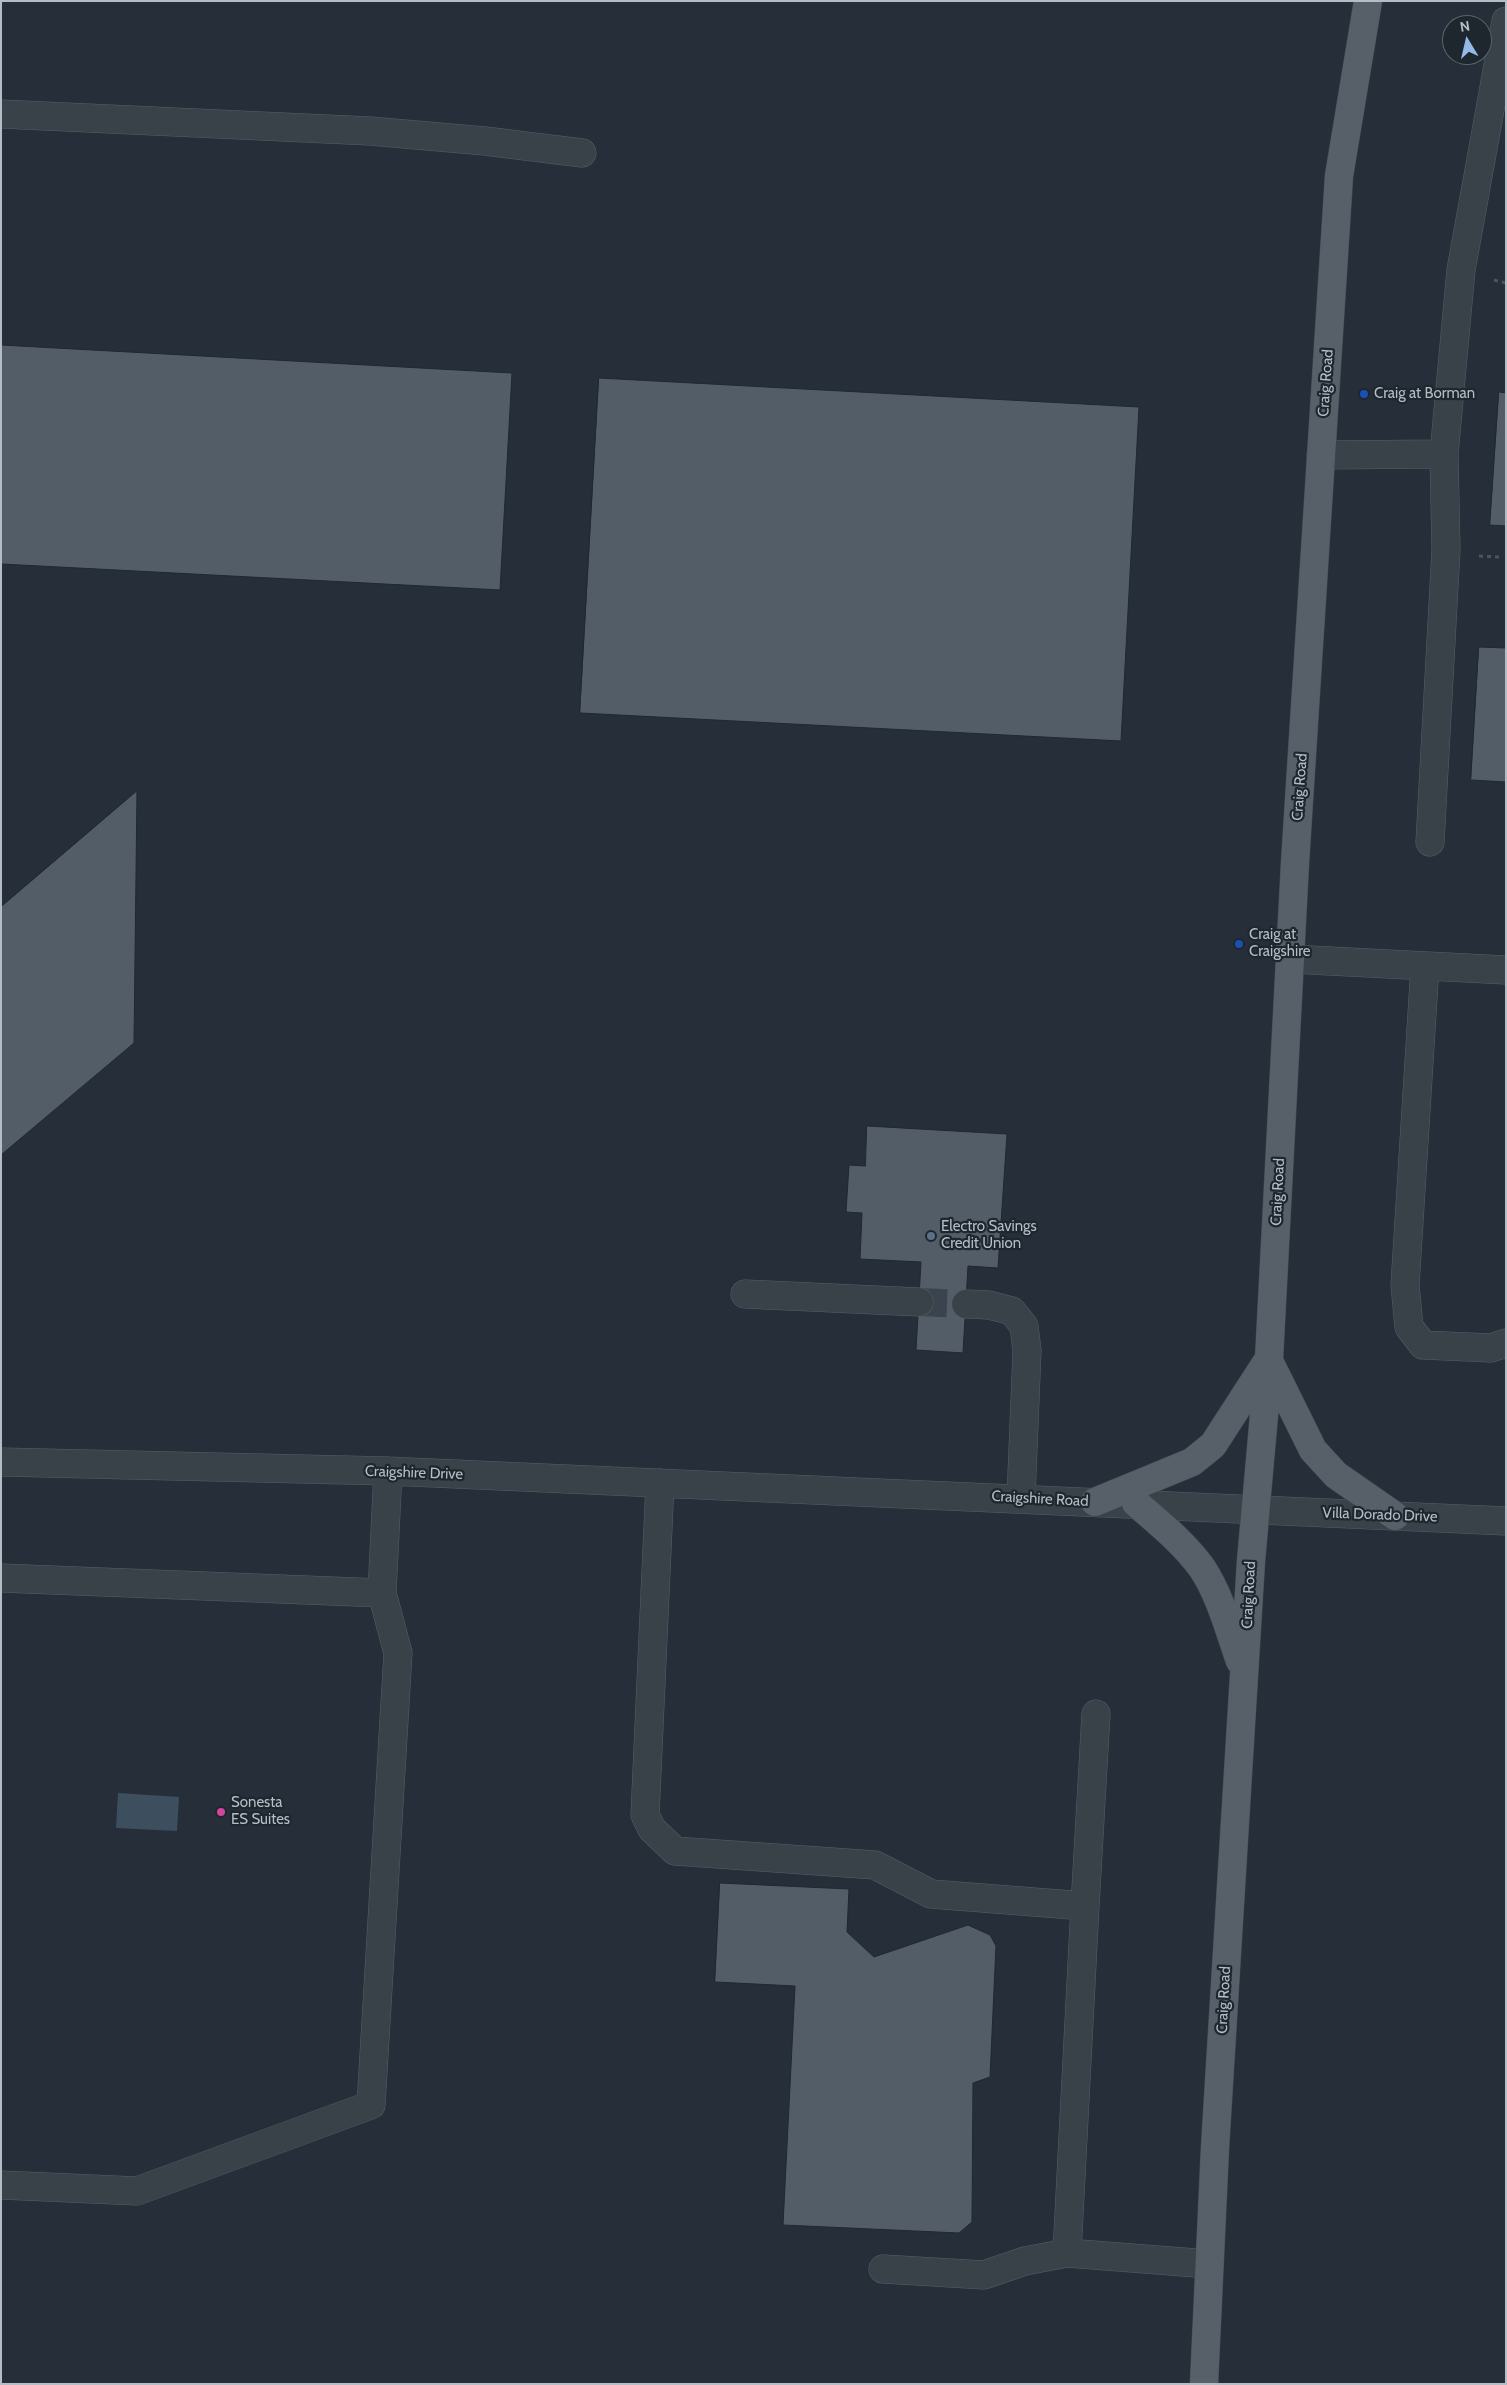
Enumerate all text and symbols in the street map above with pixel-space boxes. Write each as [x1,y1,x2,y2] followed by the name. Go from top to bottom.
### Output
[1442,15,1492,65] north arrow
[1459,17,1471,36] text: N
[1315,349,1337,417] street label: Craig Road
[1374,385,1475,403] place label: Craig at Borman
[1358,388,1370,400] marker: Craig at Borman
[1289,753,1311,821] street label: Craig Road
[1249,926,1310,961] place label: Craig at Craigshire
[1233,938,1245,950] marker: Craig at Craigshire
[1267,1158,1289,1226] street label: Craig Road
[941,1218,1037,1253] place label: Electro Savings Credit Union
[925,1230,937,1242] marker: Electro Savings Credit Union
[365,1462,463,1484] street label: Craigshire Drive
[991,1487,1089,1511] street label: Craigshire Road
[1322,1504,1438,1526] street label: Villa Dorado Drive
[1238,1561,1260,1629] street label: Craig Road
[231,1794,290,1829] place label: Sonesta ES Suites
[215,1806,227,1818] marker: Sonesta ES Suites
[1213,1966,1235,2034] street label: Craig Road

